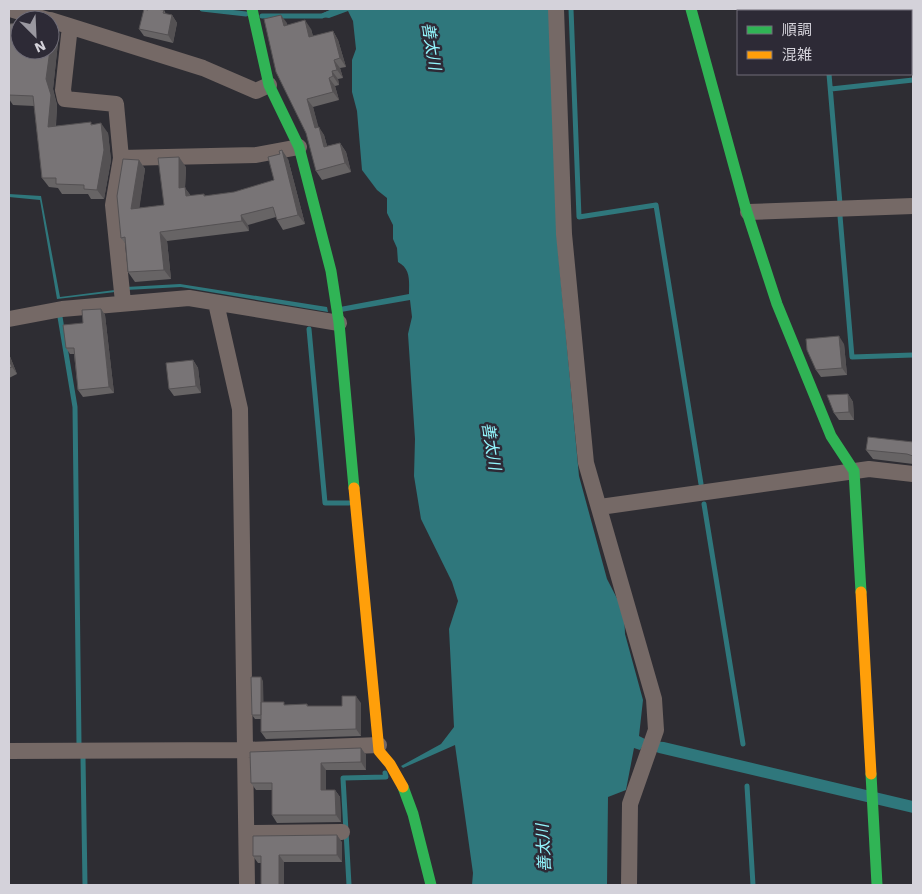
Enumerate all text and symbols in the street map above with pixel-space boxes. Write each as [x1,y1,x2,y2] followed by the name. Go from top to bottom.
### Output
[10,10,60,60] north arrow
[737,10,912,75] legend
[418,21,445,73] water label: 善太川
[782,21,812,39] text: 順調
[32,37,48,56] text: N
[782,46,812,64] text: 混雑
[478,421,505,473] water label: 善太川
[533,822,554,872] water label: 善太川

